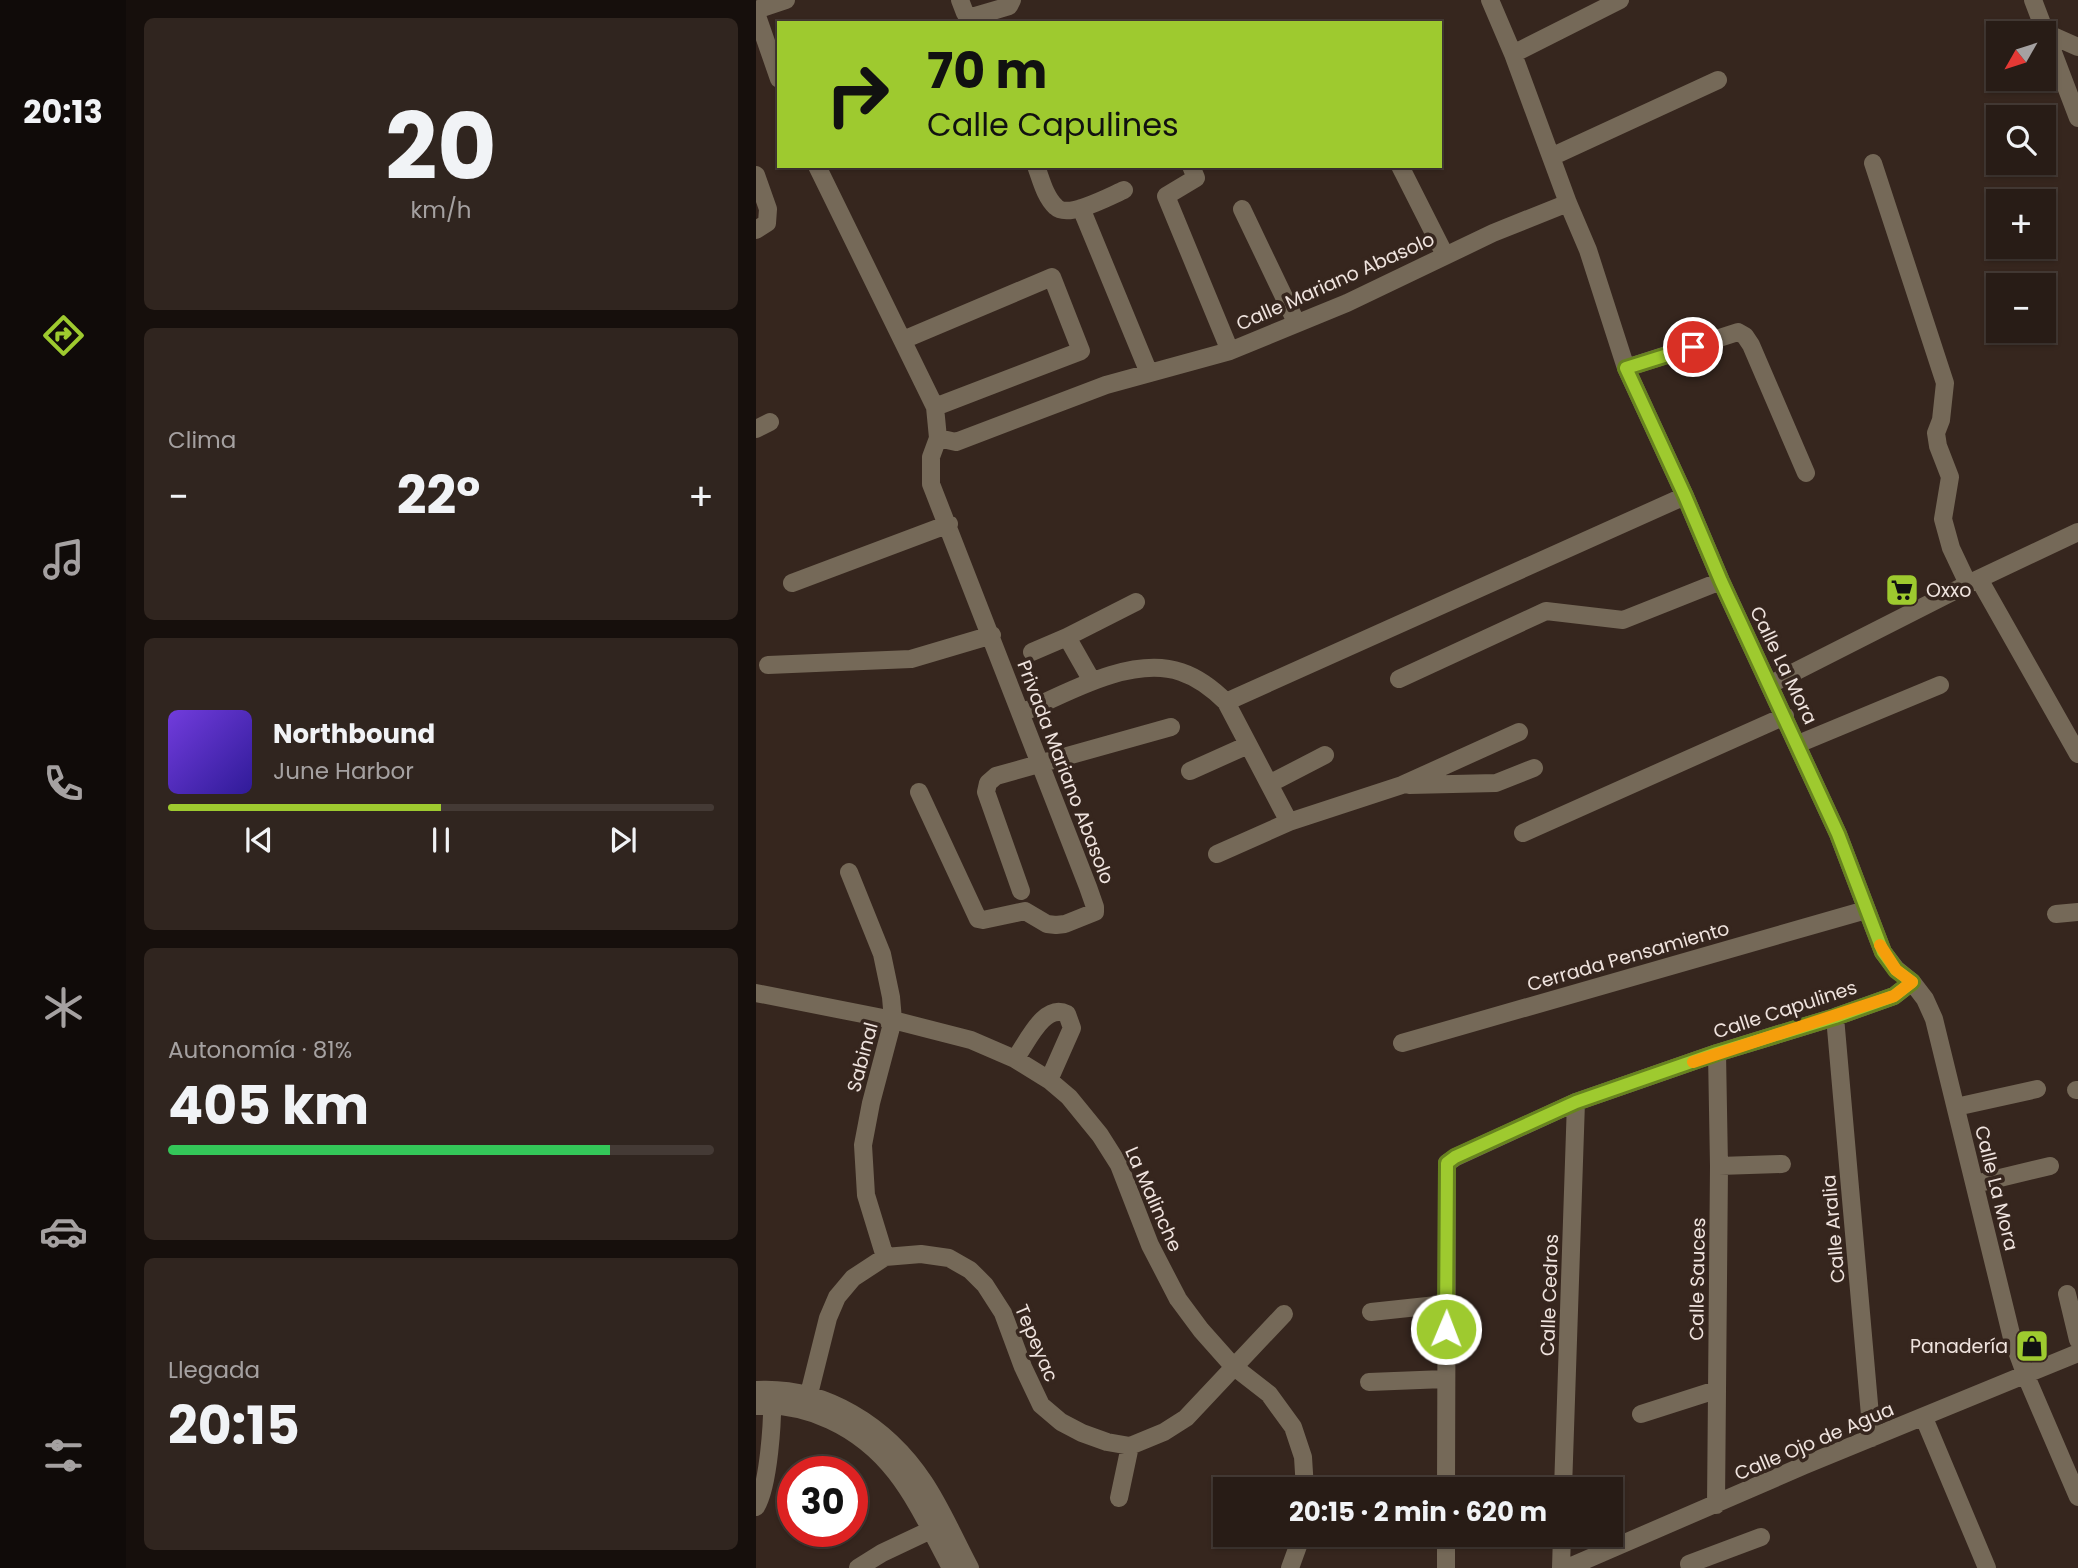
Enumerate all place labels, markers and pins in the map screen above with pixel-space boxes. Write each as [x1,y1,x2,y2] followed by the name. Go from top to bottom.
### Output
[1663,317,1723,377] pin
[1883,571,1921,609] supermarket icon: Oxxo
[1926,577,1971,604] place label: Oxxo
[2013,1327,2051,1365] shop icon: Panadería
[1910,1333,2008,1360] place label: Panadería

